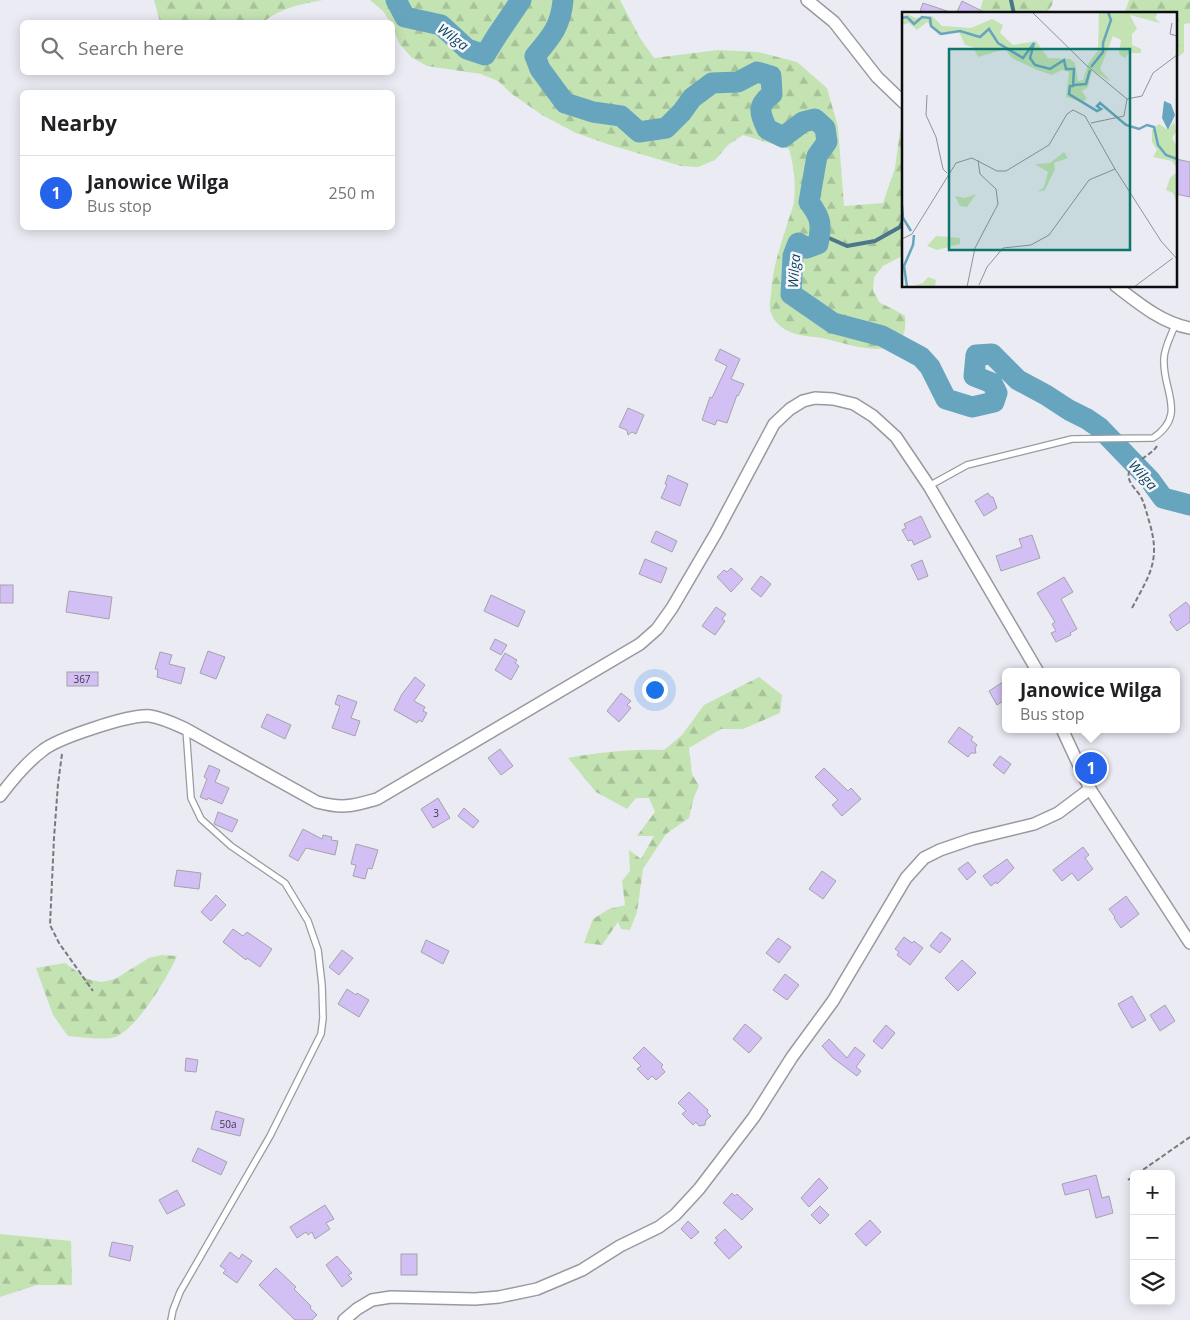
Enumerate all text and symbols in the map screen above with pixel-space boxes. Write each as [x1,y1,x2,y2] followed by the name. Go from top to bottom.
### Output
[902,12,1178,288] inset map
[434,19,473,54] water label: Wilga
[20,20,395,75] search box
[38,34,66,62] icon: search
[78,35,184,61] text: Search here
[40,109,117,137] text: Nearby
[87,169,229,195] text: Janowice Wilga
[51,182,61,204] text: 1
[329,182,375,204] text: 250 m
[87,195,152,217] text: Bus stop
[783,253,804,289] water label: Wilga
[1125,456,1162,494] water label: Wilga
[1002,668,1180,733] popup
[73,672,91,686] house number: 367
[642,677,668,703] your location
[1020,677,1162,703] text: Janowice Wilga
[1020,703,1085,725] text: Bus stop
[1075,749,1107,787] pin: 1
[433,806,439,820] house number: 3
[220,1117,237,1131] house number: 50a
[1130,1170,1175,1305] map controls
[1130,1170,1175,1215] button: +
[1130,1215,1175,1260] button: −
[1130,1260,1175,1305] button: layers

